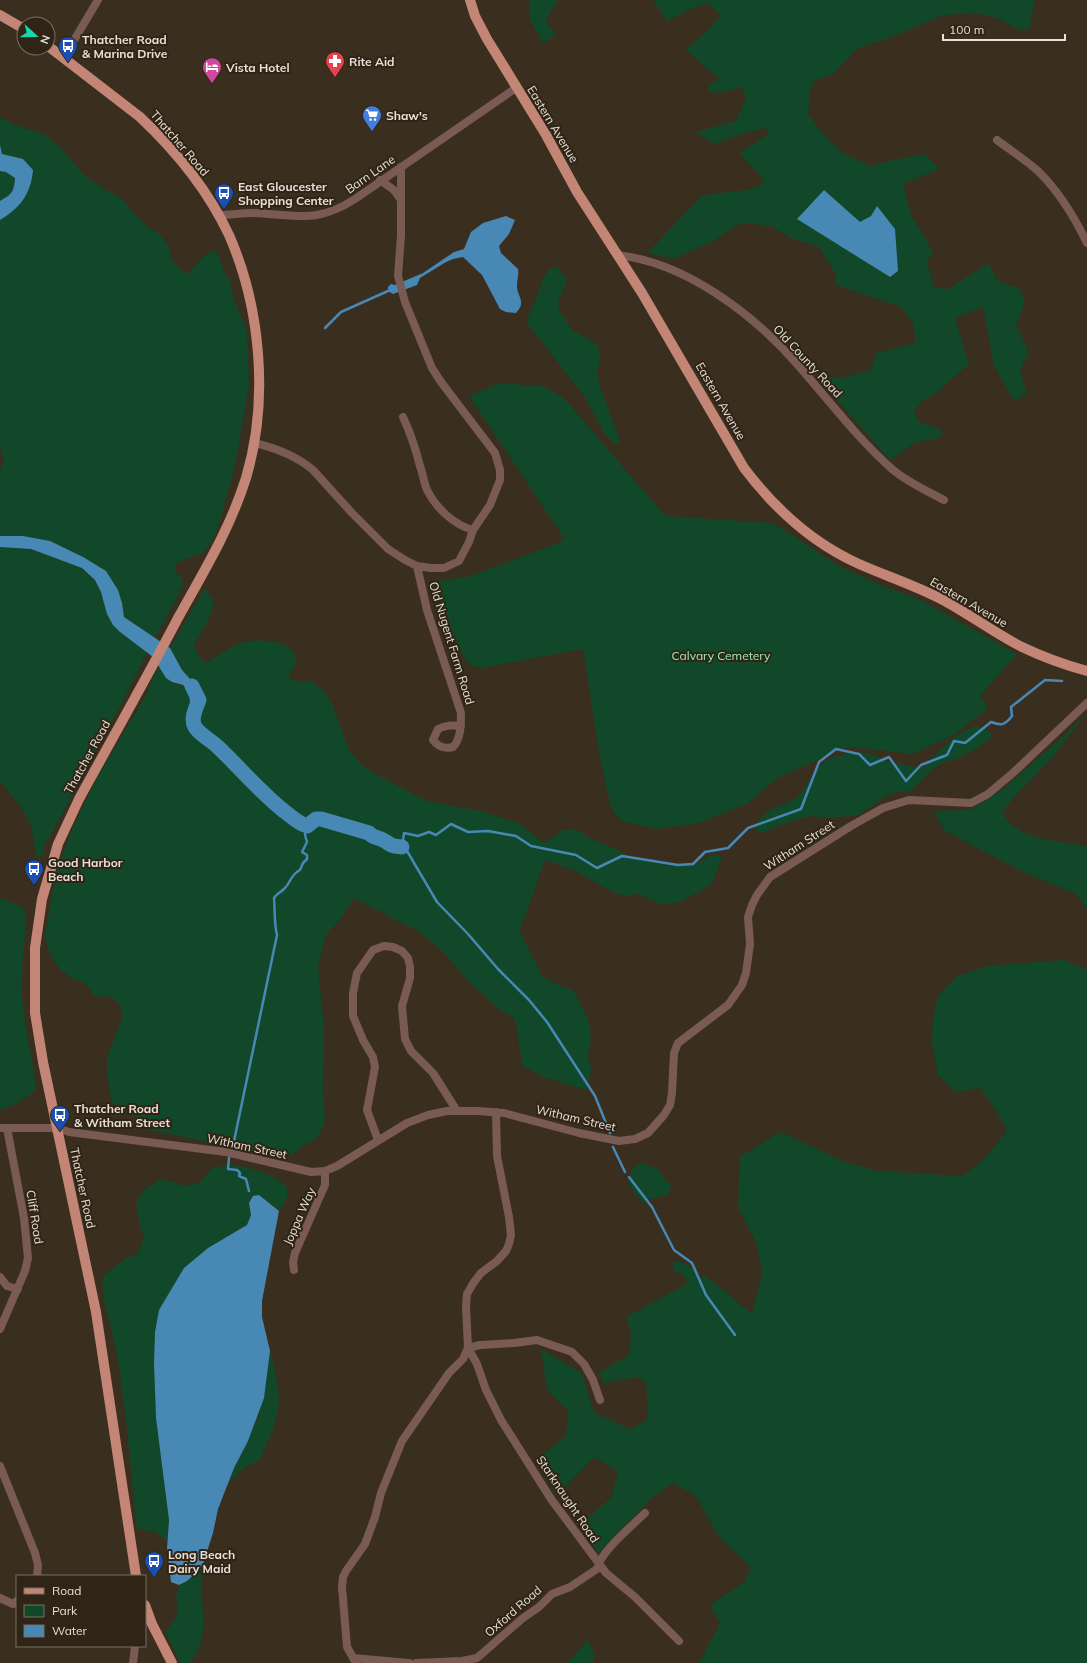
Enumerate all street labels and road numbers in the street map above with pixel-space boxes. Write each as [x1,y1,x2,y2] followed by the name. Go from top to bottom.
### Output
[524,83,582,165] street label: Eastern Avenue
[147,107,213,179] street label: Thatcher Road
[342,151,398,197] street label: Barn Lane
[770,321,846,401] street label: Old County Road
[693,360,749,442] street label: Eastern Avenue
[928,574,1010,630] street label: Eastern Avenue
[426,580,478,706] street label: Old Nugent Farm Road
[61,717,113,797] street label: Thatcher Road
[761,817,837,873] street label: Witham Street
[535,1102,617,1134] street label: Witham Street
[206,1130,288,1162] street label: Witham Street
[67,1146,99,1230] street label: Thatcher Road
[280,1184,319,1247] street label: Joppa Way
[23,1189,47,1245] street label: Cliff Road
[533,1453,603,1545] street label: Starknaught Road
[481,1582,545,1640] street label: Oxford Road

